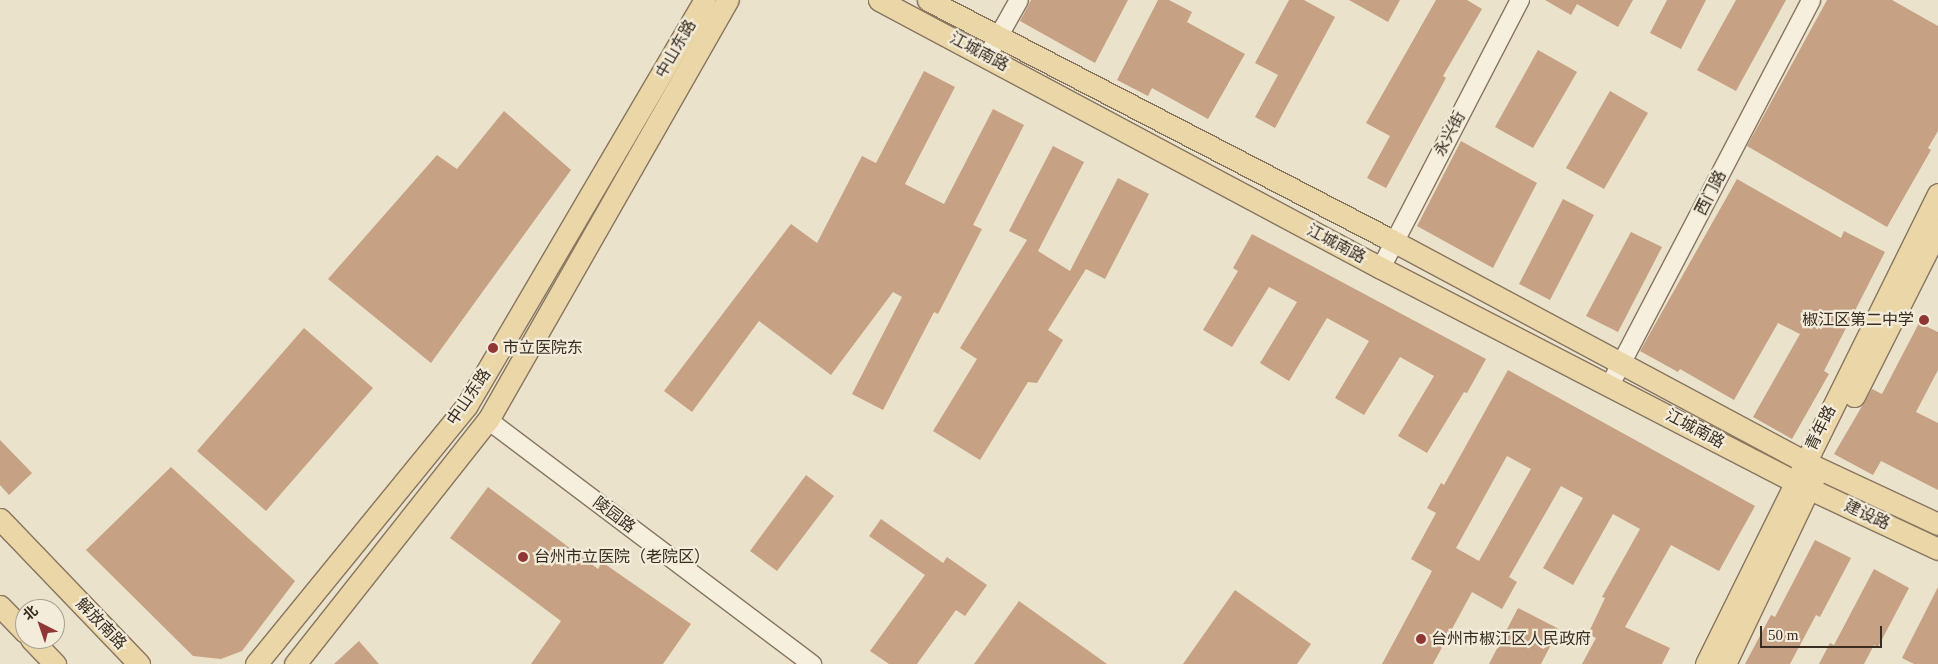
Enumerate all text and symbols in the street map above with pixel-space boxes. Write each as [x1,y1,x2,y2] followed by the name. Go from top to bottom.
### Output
[652,16,700,82] street label: 中山东路
[946,29,1012,75] street label: 江城南路
[1430,108,1470,160] street label: 永兴街
[1692,167,1730,219] street label: 西门路
[1303,221,1369,267] street label: 江城南路
[1802,310,1914,330] place label: 椒江区第二中学
[1918,314,1930,326] marker: 椒江区第二中学
[503,338,583,358] place label: 市立医院东
[487,342,499,354] marker: 市立医院东
[443,365,495,429] street label: 中山东路
[1802,402,1840,454] street label: 青年路
[1662,406,1728,452] street label: 江城南路
[589,493,639,537] street label: 陵园路
[1841,496,1893,534] street label: 建设路
[534,547,710,567] place label: 台州市立医院（老院区）
[516,550,530,564] marker: 台州市立医院（老院区）
[72,594,130,654] street label: 解放南路
[15,599,65,649] north arrow
[20,603,41,623] text: 北
[1763,616,1886,648] scale bar
[1768,627,1798,643] text: 50 m
[1431,629,1591,649] place label: 台州市椒江区人民政府
[1415,633,1427,645] marker: 台州市椒江区人民政府

